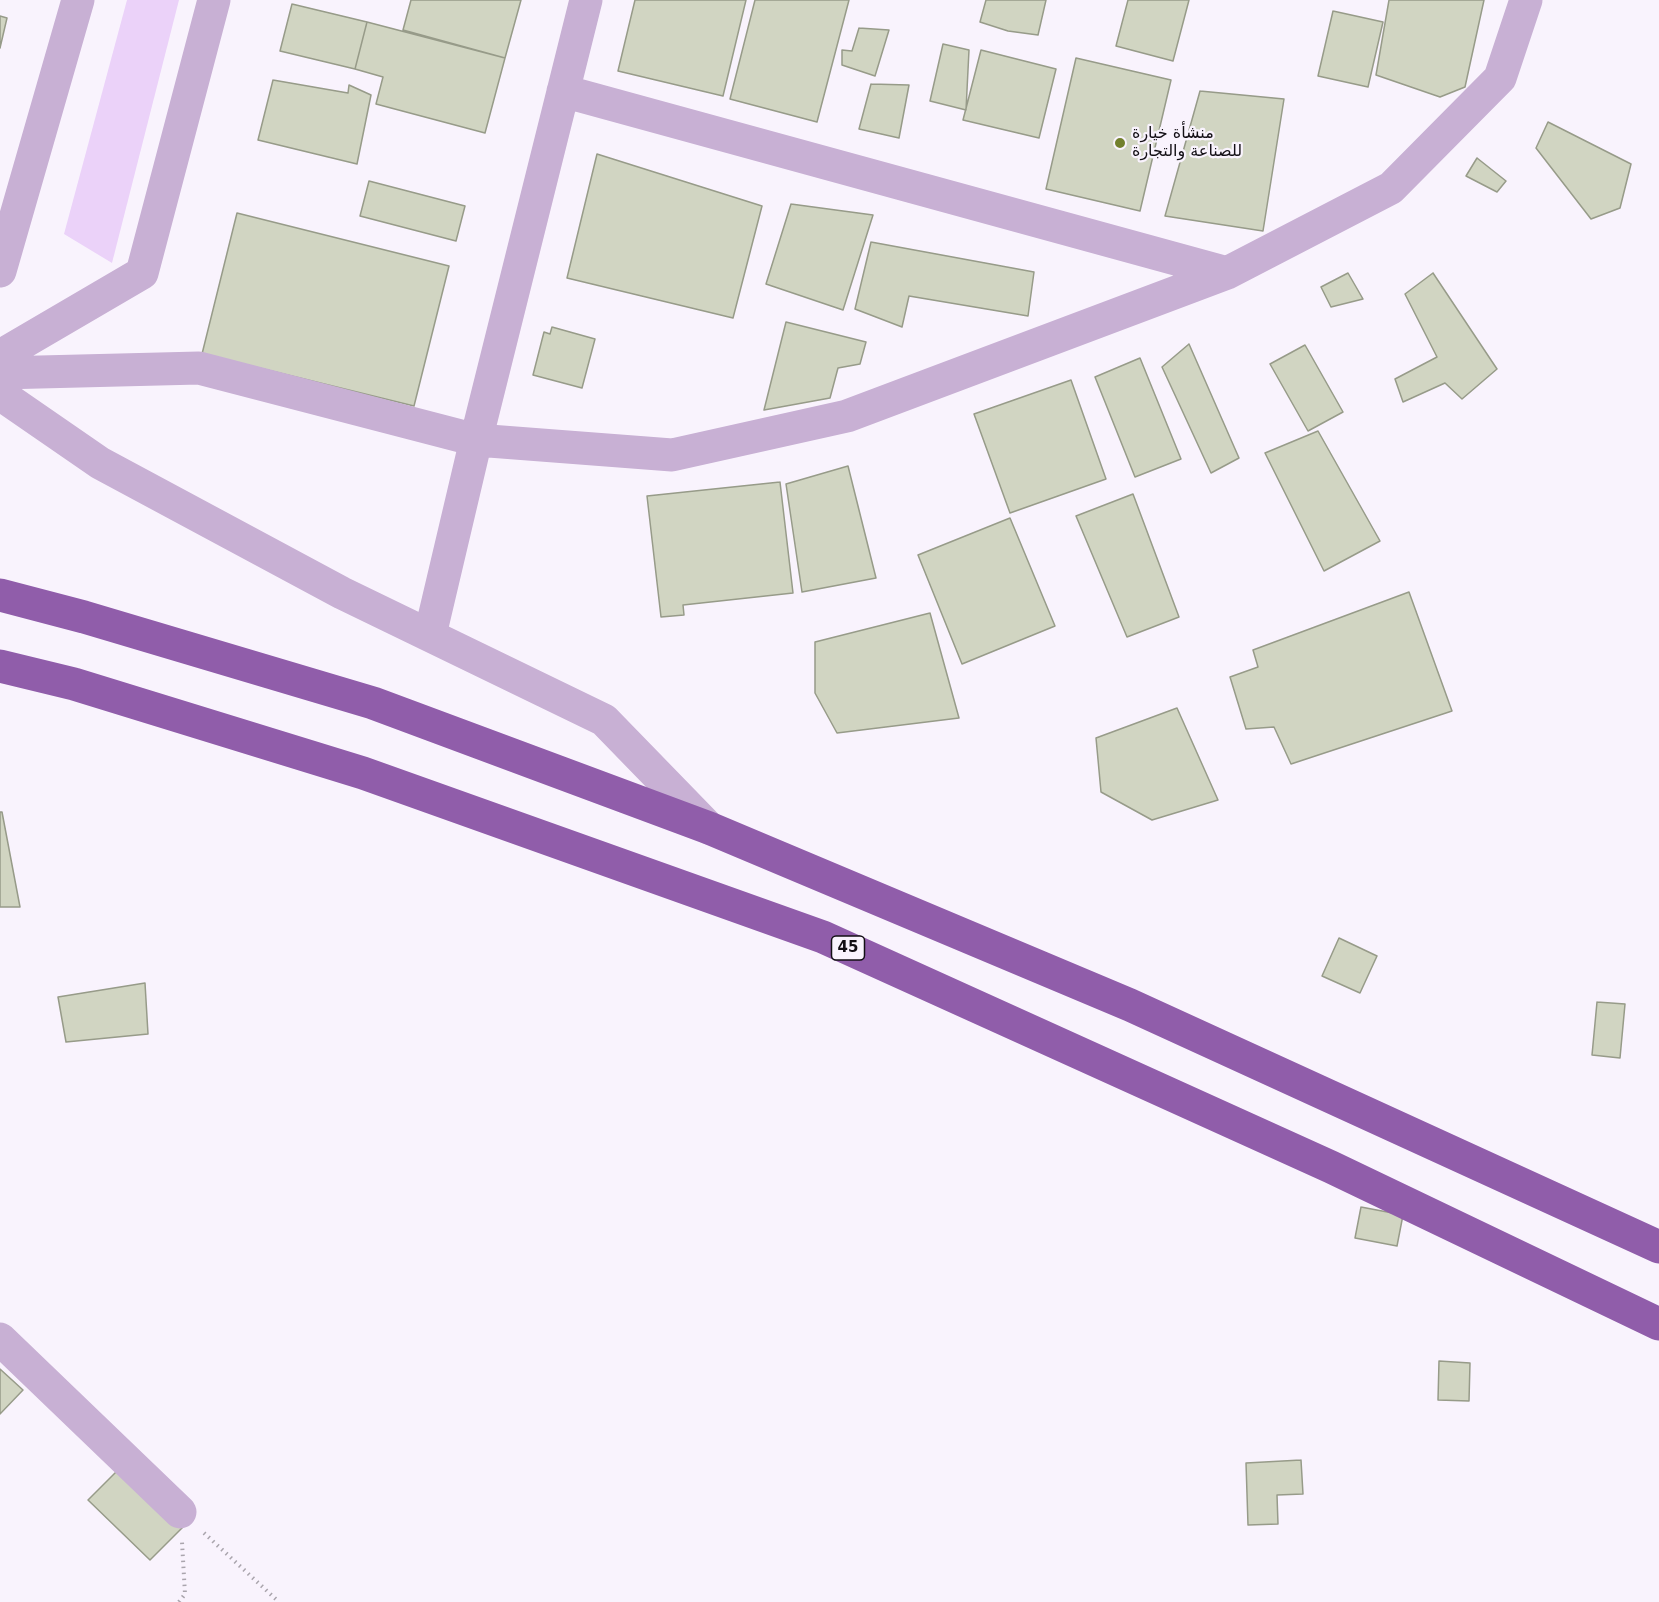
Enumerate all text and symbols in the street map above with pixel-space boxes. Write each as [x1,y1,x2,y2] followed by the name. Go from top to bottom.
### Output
[1132,124,1242,162] place label: منشأة خيارة للصناعة والتجارة
[1113,136,1127,150] marker: منشأة خيارة للصناعة والتجارة
[832,936,864,960] road number: 45

